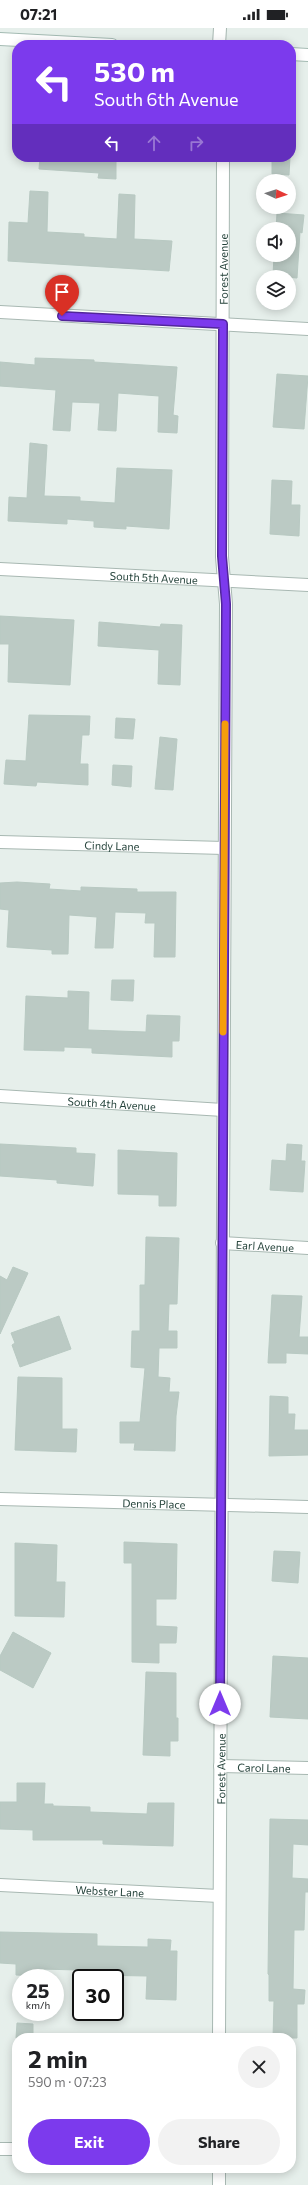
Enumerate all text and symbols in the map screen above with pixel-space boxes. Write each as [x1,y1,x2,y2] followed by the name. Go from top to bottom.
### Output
[20,5,57,23] text: 07:21
[94,54,175,88] text: 530 m
[28,56,80,108] icon: left
[94,88,239,110] text: South 6th Avenue
[101,132,123,154] icon: left
[143,132,165,154] icon: ahead
[185,132,207,154] icon: right
[256,174,296,214] north arrow
[256,174,296,310] map controls
[256,222,296,262] button: sound
[216,233,229,305] street label: Forest Avenue
[256,270,296,310] button: layers
[45,275,79,316] pin
[51,281,73,303] icon: arrive
[109,568,198,586] street label: South 5th Avenue
[84,838,140,852] street label: Cindy Lane
[67,1094,156,1112] street label: South 4th Avenue
[235,1237,295,1254] street label: Earl Avenue
[122,1496,186,1510] street label: Dennis Place
[199,1683,241,1725] position arrow
[214,1733,227,1805] street label: Forest Avenue
[237,1760,291,1774] street label: Carol Lane
[75,1882,145,1899] street label: Webster Lane
[72,1969,124,2021] speed limit sign: 30
[26,1978,50,2002] text: 25
[26,1999,50,2011] text: km/h
[28,2044,88,2073] text: 2 min
[238,2046,280,2088] button: close
[28,2074,107,2090] text: 590 m · 07:23
[28,2119,150,2165] button: Exit
[158,2119,280,2165] button: Share

